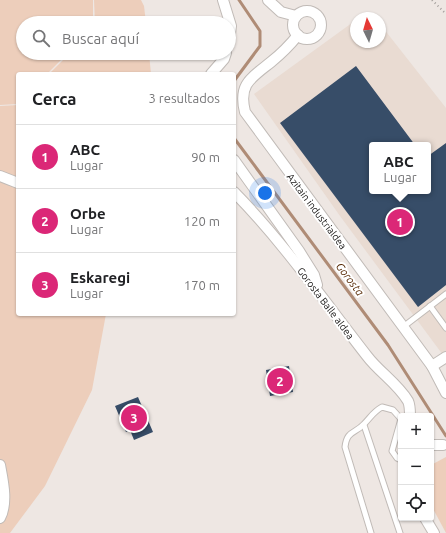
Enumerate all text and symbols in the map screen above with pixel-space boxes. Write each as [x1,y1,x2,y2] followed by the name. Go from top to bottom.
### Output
[350,12,386,48] north arrow
[16,16,236,60] search box
[30,27,52,49] icon: search
[62,30,139,47] text: Buscar aquí
[32,89,77,108] text: Cerca
[149,91,220,105] text: 3 resultados
[70,141,100,158] text: ABC
[369,142,431,194] popup
[41,150,49,164] text: 1
[191,150,220,164] text: 90 m
[383,153,414,170] text: ABC
[70,158,103,172] text: Lugar
[383,170,417,184] text: Lugar
[285,171,349,251] street label: Azitain industrialdea
[255,183,275,203] your location
[70,205,106,222] text: Orbe
[387,207,413,237] pin: 1
[41,214,49,228] text: 2
[184,214,220,228] text: 120 m
[70,222,103,236] text: Lugar
[334,260,366,298] water label: Gorosta
[295,265,356,341] street label: Gorosta Balle aldea
[70,269,130,286] text: Eskaregi
[41,278,49,292] text: 3
[184,278,220,292] text: 170 m
[70,286,103,300] text: Lugar
[267,366,293,396] pin: 2
[121,403,147,433] pin: 3
[398,413,434,521] map controls
[398,413,434,449] button: +
[398,449,434,485] button: −
[398,485,434,521] button: locate

